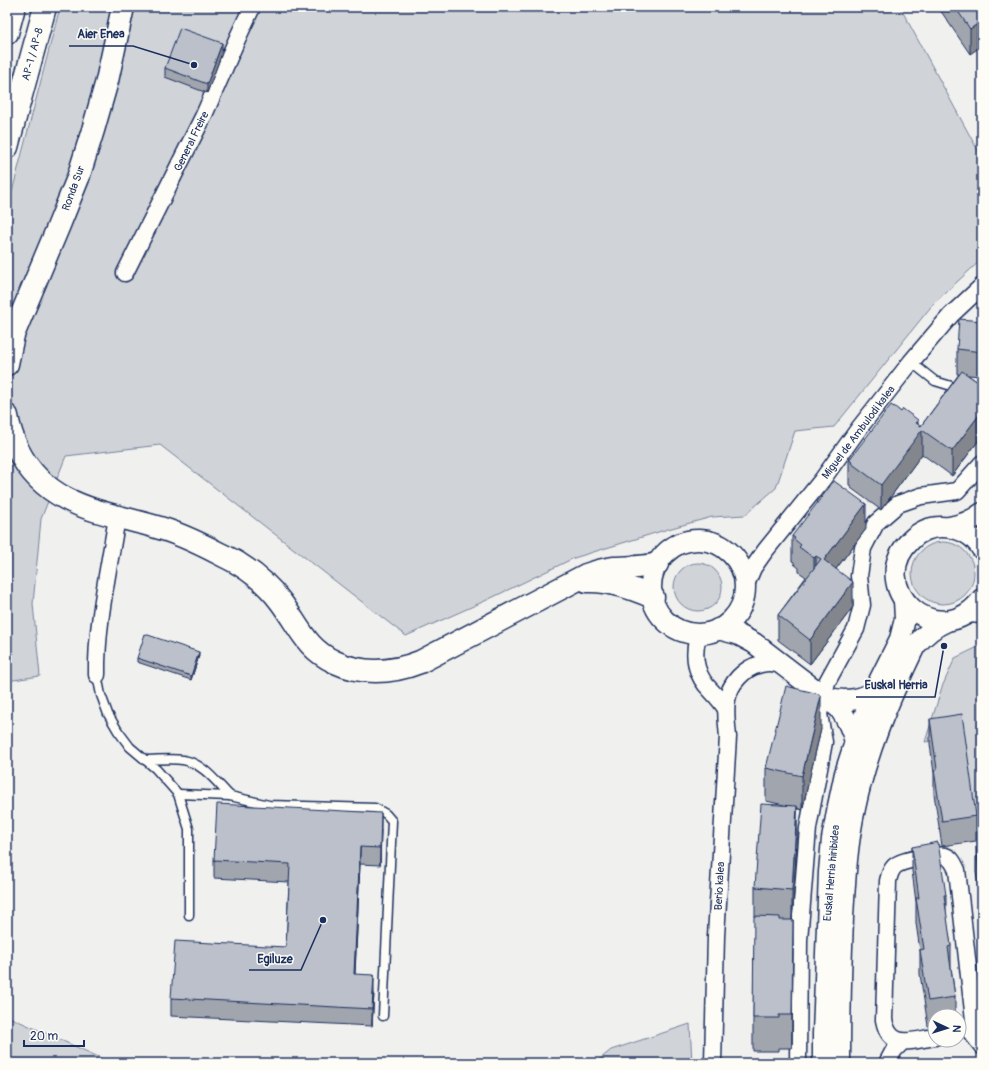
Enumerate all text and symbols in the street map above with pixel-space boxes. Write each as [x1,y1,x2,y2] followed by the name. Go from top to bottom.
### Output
[69,22,133,46] callout: Aier Enea
[19,26,46,82] street label: AP-1 / AP-8
[77,27,125,42] text: Aier Enea
[171,109,212,173] street label: General Freire
[59,164,88,213] street label: Ronda Sur
[819,383,898,482] street label: Miguel de Ambulodi kalea
[856,673,935,697] callout: Euskal Herria
[864,678,928,693] text: Euskal Herria
[821,824,842,922] street label: Euskal Herria hiribidea
[712,861,727,911] street label: Berio kalea
[249,946,301,970] callout: Egiluze
[257,952,294,967] text: Egiluze
[927,1008,967,1048] north arrow
[24,1022,84,1048] scale bar
[950,1024,963,1033] text: N
[30,1029,59,1044] text: 20 m

